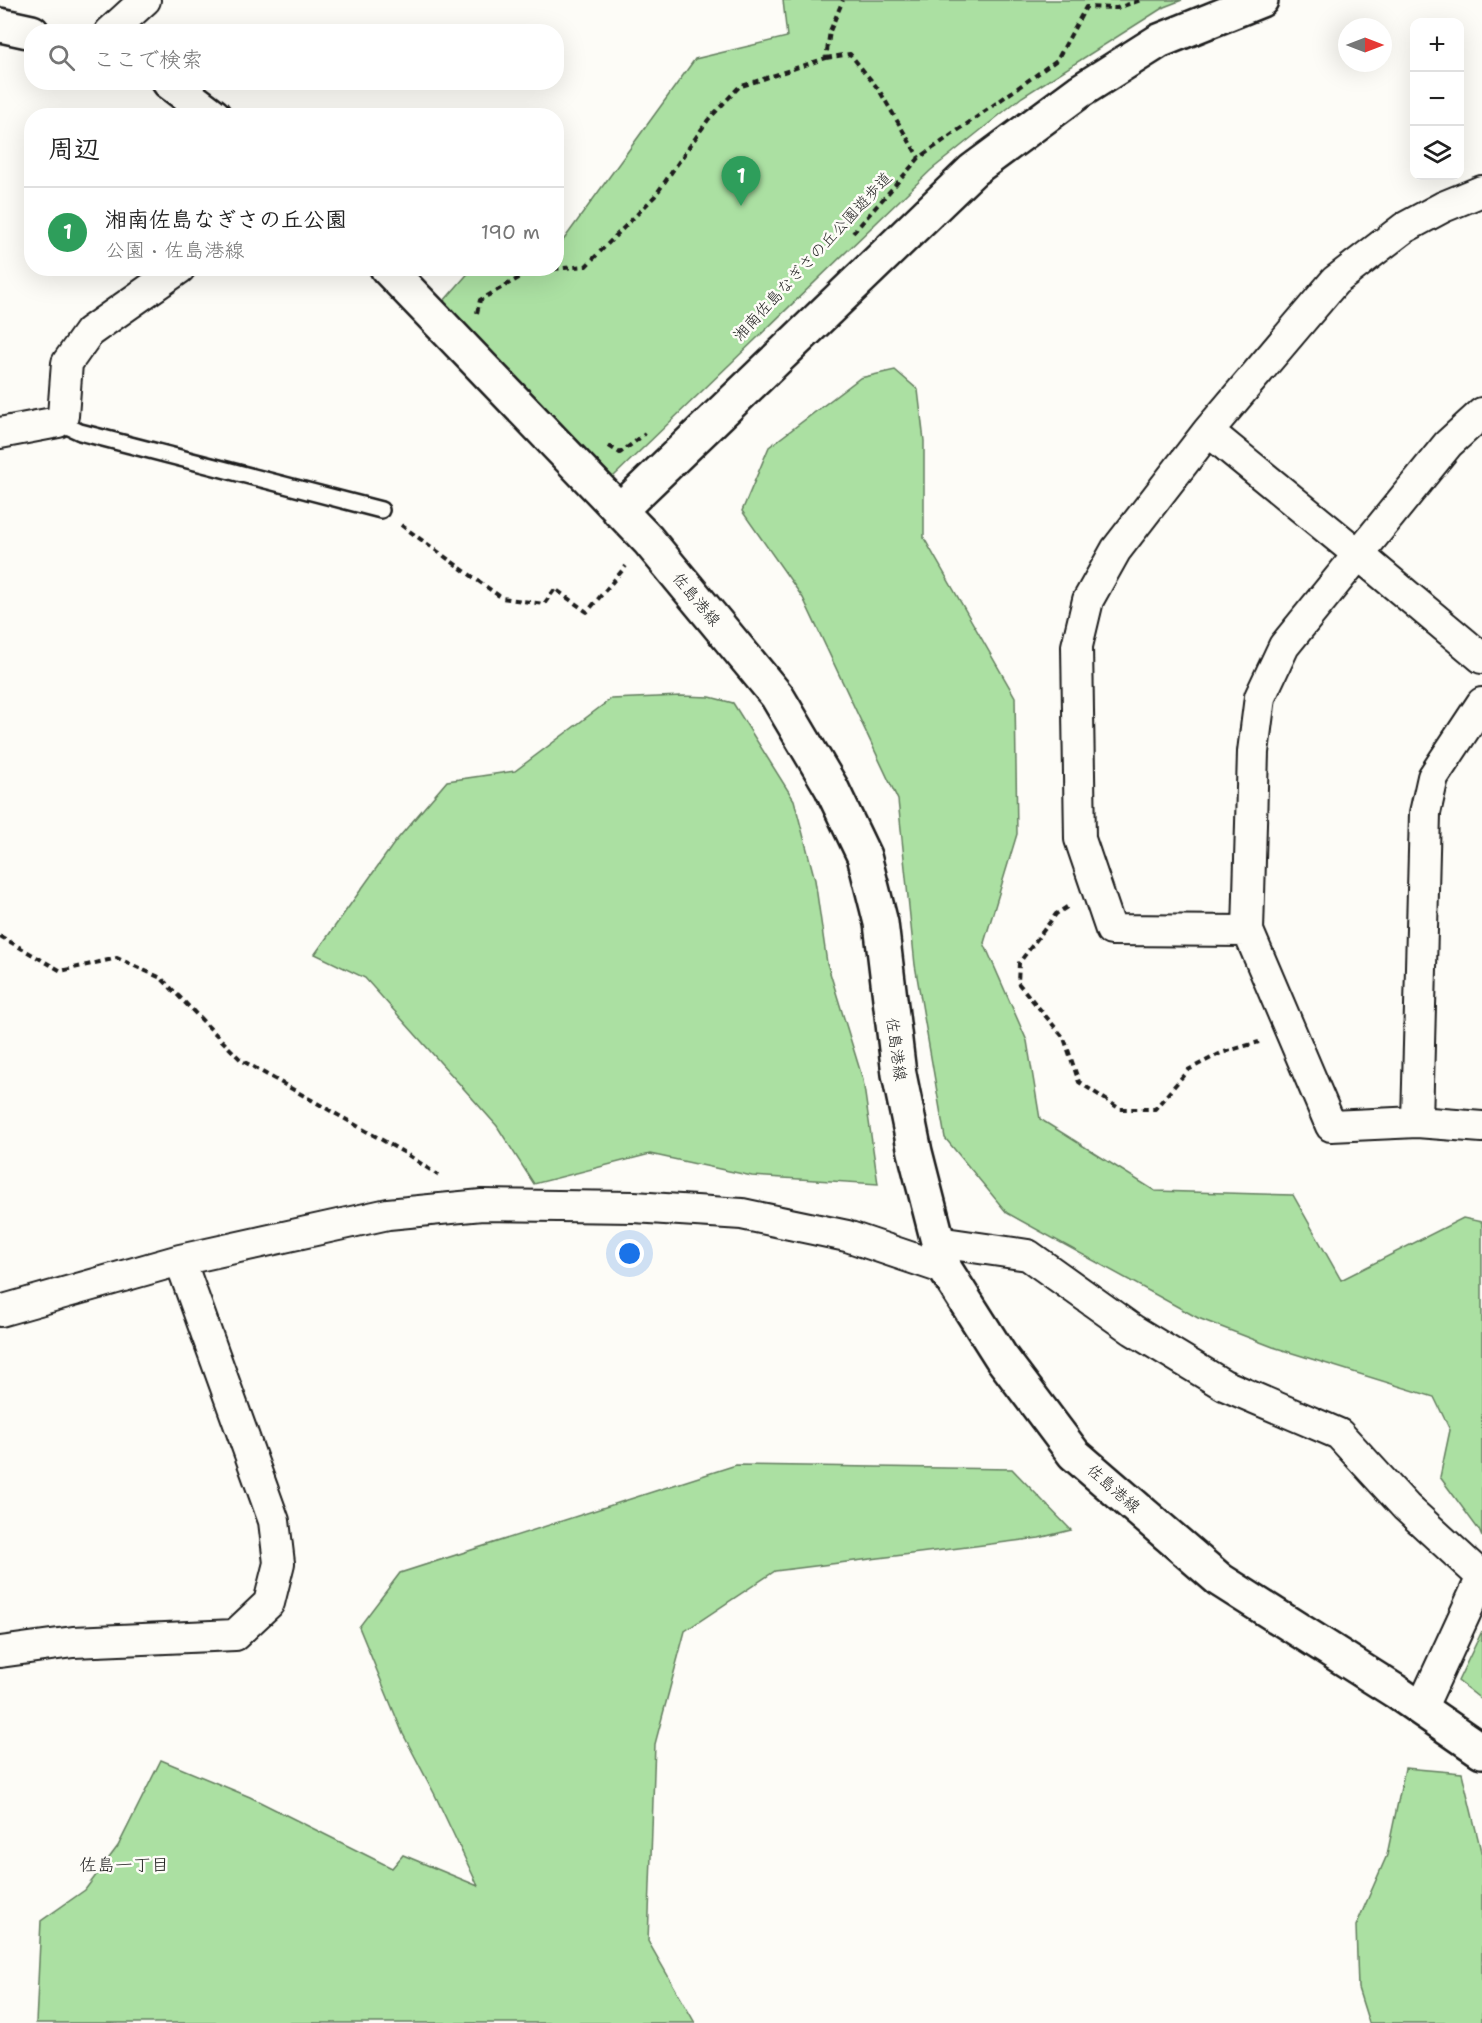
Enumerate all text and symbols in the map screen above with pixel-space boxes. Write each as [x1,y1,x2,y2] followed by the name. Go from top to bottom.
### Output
[1338,18,1392,72] north arrow
[1410,18,1464,180] map controls
[1410,18,1464,72] button: +
[24,24,564,90] search box
[45,41,78,74] icon: search
[93,45,203,74] text: ここで検索
[1410,72,1464,126] button: −
[1410,126,1464,180] button: layers
[48,131,100,166] text: 周辺
[722,156,760,206] pin: 1
[728,167,896,345] street label: 湘南佐島なぎさの丘公園遊歩道
[105,205,347,234] text: 湘南佐島なぎさの丘公園
[63,219,72,245] text: 1
[481,219,540,245] text: 190 m
[105,237,244,263] text: 公園 · 佐島港線
[668,568,725,631] street label: 佐島港線
[882,1016,911,1082] street label: 佐島港線
[615,1239,644,1268] your location
[1083,1459,1145,1517] street label: 佐島港線
[79,1853,169,1877] district label: 佐島一丁目

